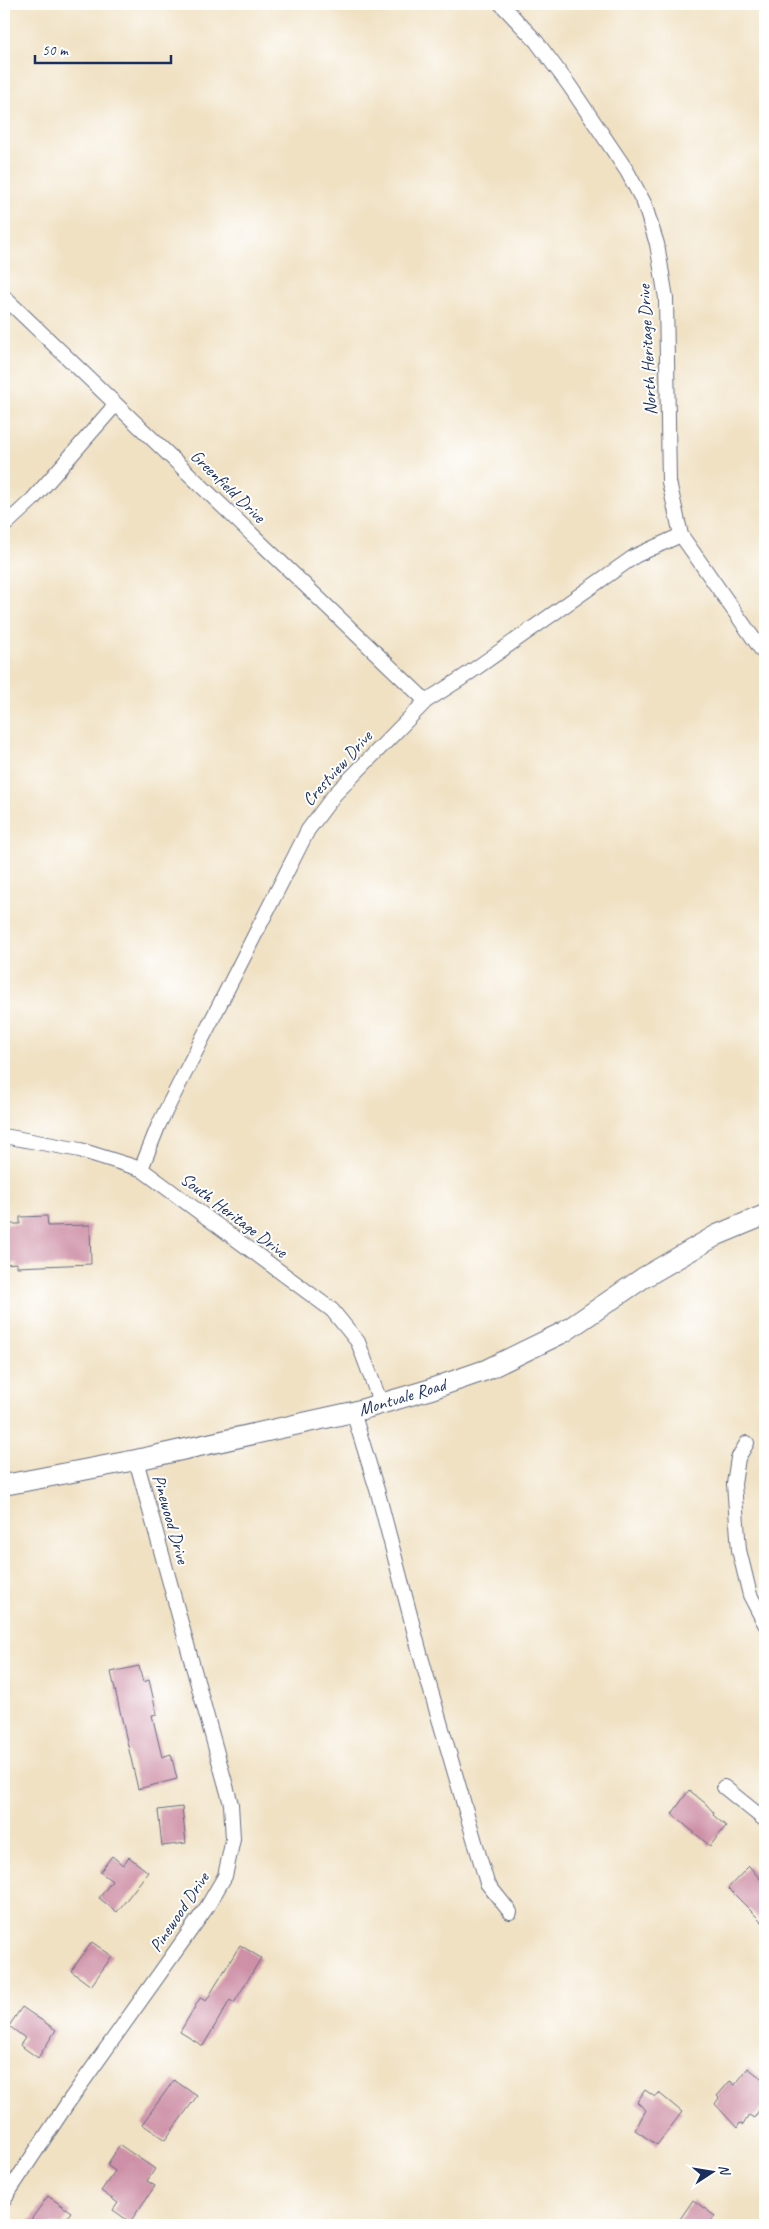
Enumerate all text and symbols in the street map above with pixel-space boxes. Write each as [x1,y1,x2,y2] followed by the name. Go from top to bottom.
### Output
[35,32,171,64] scale bar
[42,41,69,60] text: 50 m
[633,283,661,416] street label: North Heritage Drive
[186,445,271,528] street label: Greenfield Drive
[297,725,377,810] street label: Crestview Drive
[176,1168,293,1263] street label: South Heritage Drive
[356,1372,451,1421] street label: Montvale Road
[148,1472,195,1567] street label: Pinewood Drive
[144,1867,214,1956] street label: Pinewood Drive
[686,2146,736,2196] north arrow
[715,2163,734,2178] text: N

